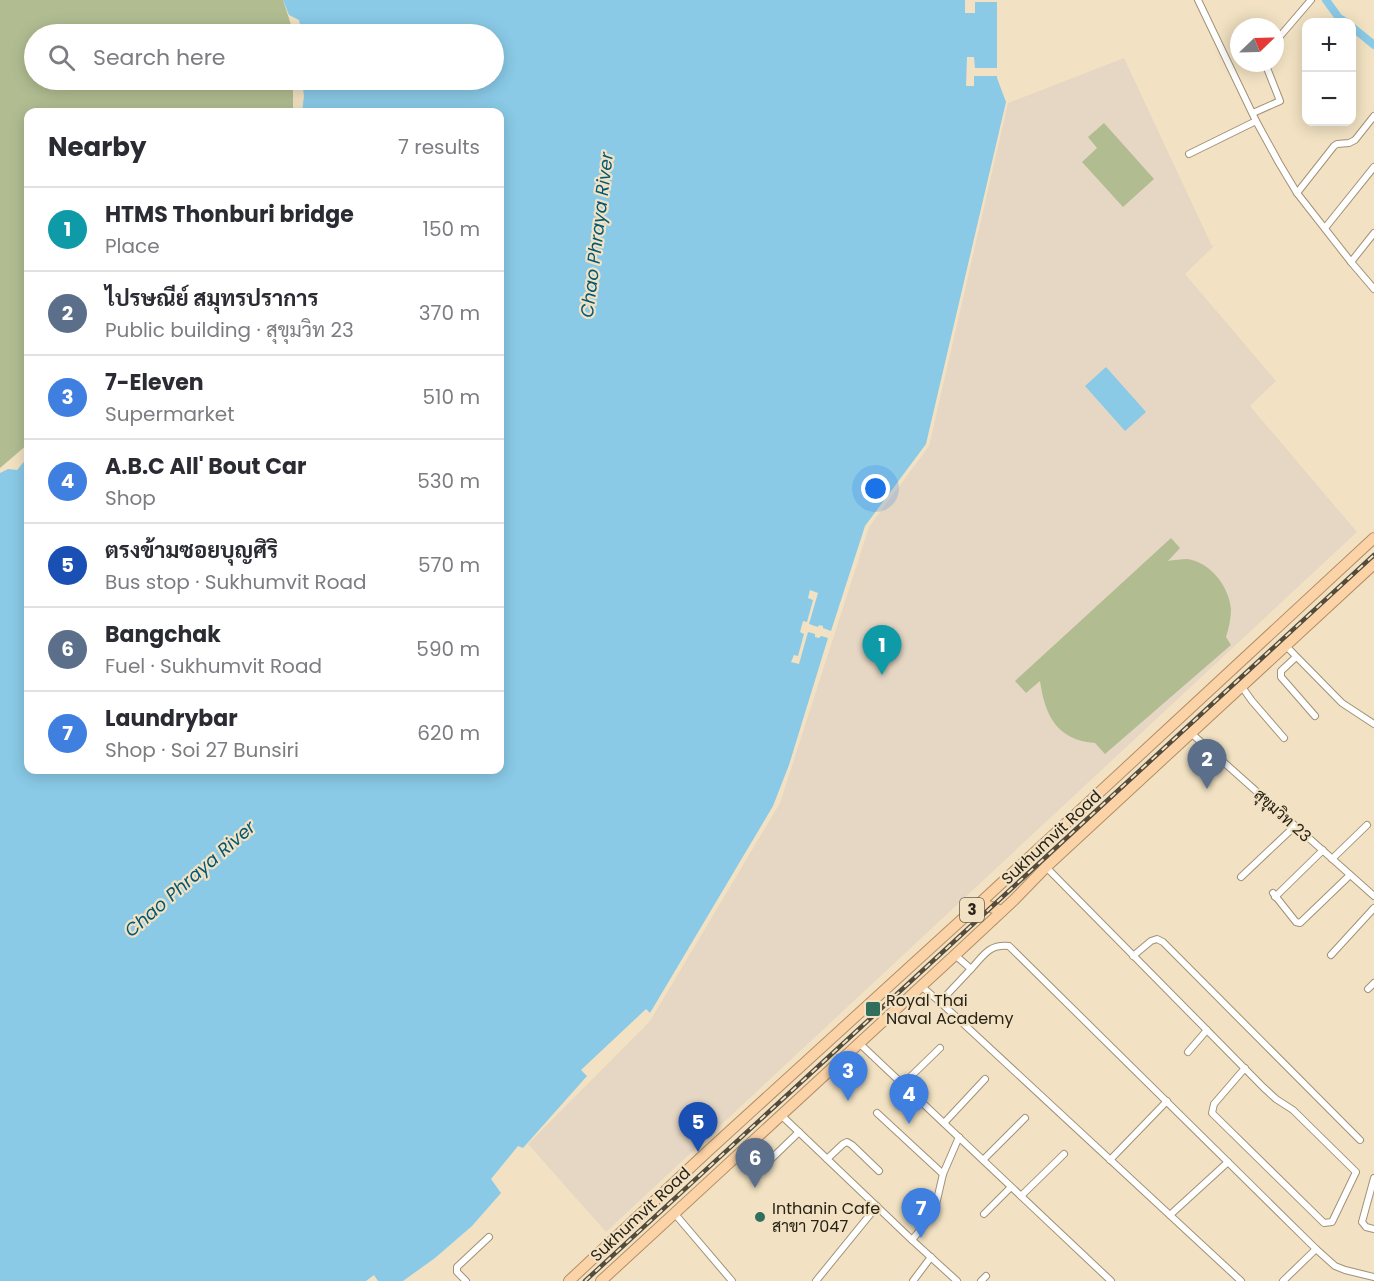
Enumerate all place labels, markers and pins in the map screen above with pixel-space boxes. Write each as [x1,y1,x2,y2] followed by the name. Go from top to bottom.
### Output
[862,626,902,675] pin: 1
[1188,740,1226,789] pin: 2
[886,989,1014,1030] place label: Royal Thai Naval Academy
[864,1000,882,1018] marker: Royal Thai Naval Academy
[828,1052,868,1101] pin: 3
[890,1074,928,1124] pin: 4
[678,1102,718,1152] pin: 5
[736,1138,774,1188] pin: 6
[902,1188,940,1238] pin: 7
[772,1197,880,1238] place label: Inthanin Cafe สาขา 7047
[753,1210,767,1224] marker: Inthanin Cafe สาขา 7047

